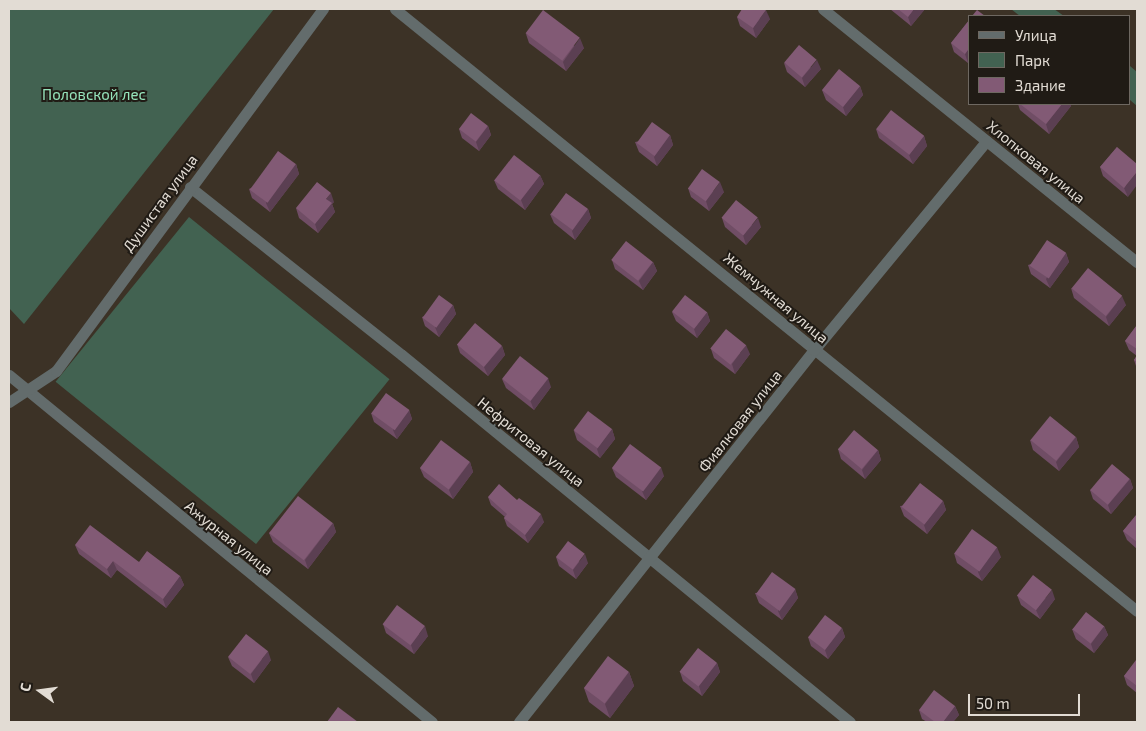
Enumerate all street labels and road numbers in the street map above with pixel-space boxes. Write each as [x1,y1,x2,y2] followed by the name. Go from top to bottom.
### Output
[983,117,1089,207] street label: Хлопковая улица
[119,151,201,255] street label: Душистая улица
[720,249,832,347] street label: Жемчужная улица
[695,366,785,476] street label: Фиалковая улица
[474,393,588,491] street label: Нефритовая улица
[181,497,277,579] street label: Ажурная улица

